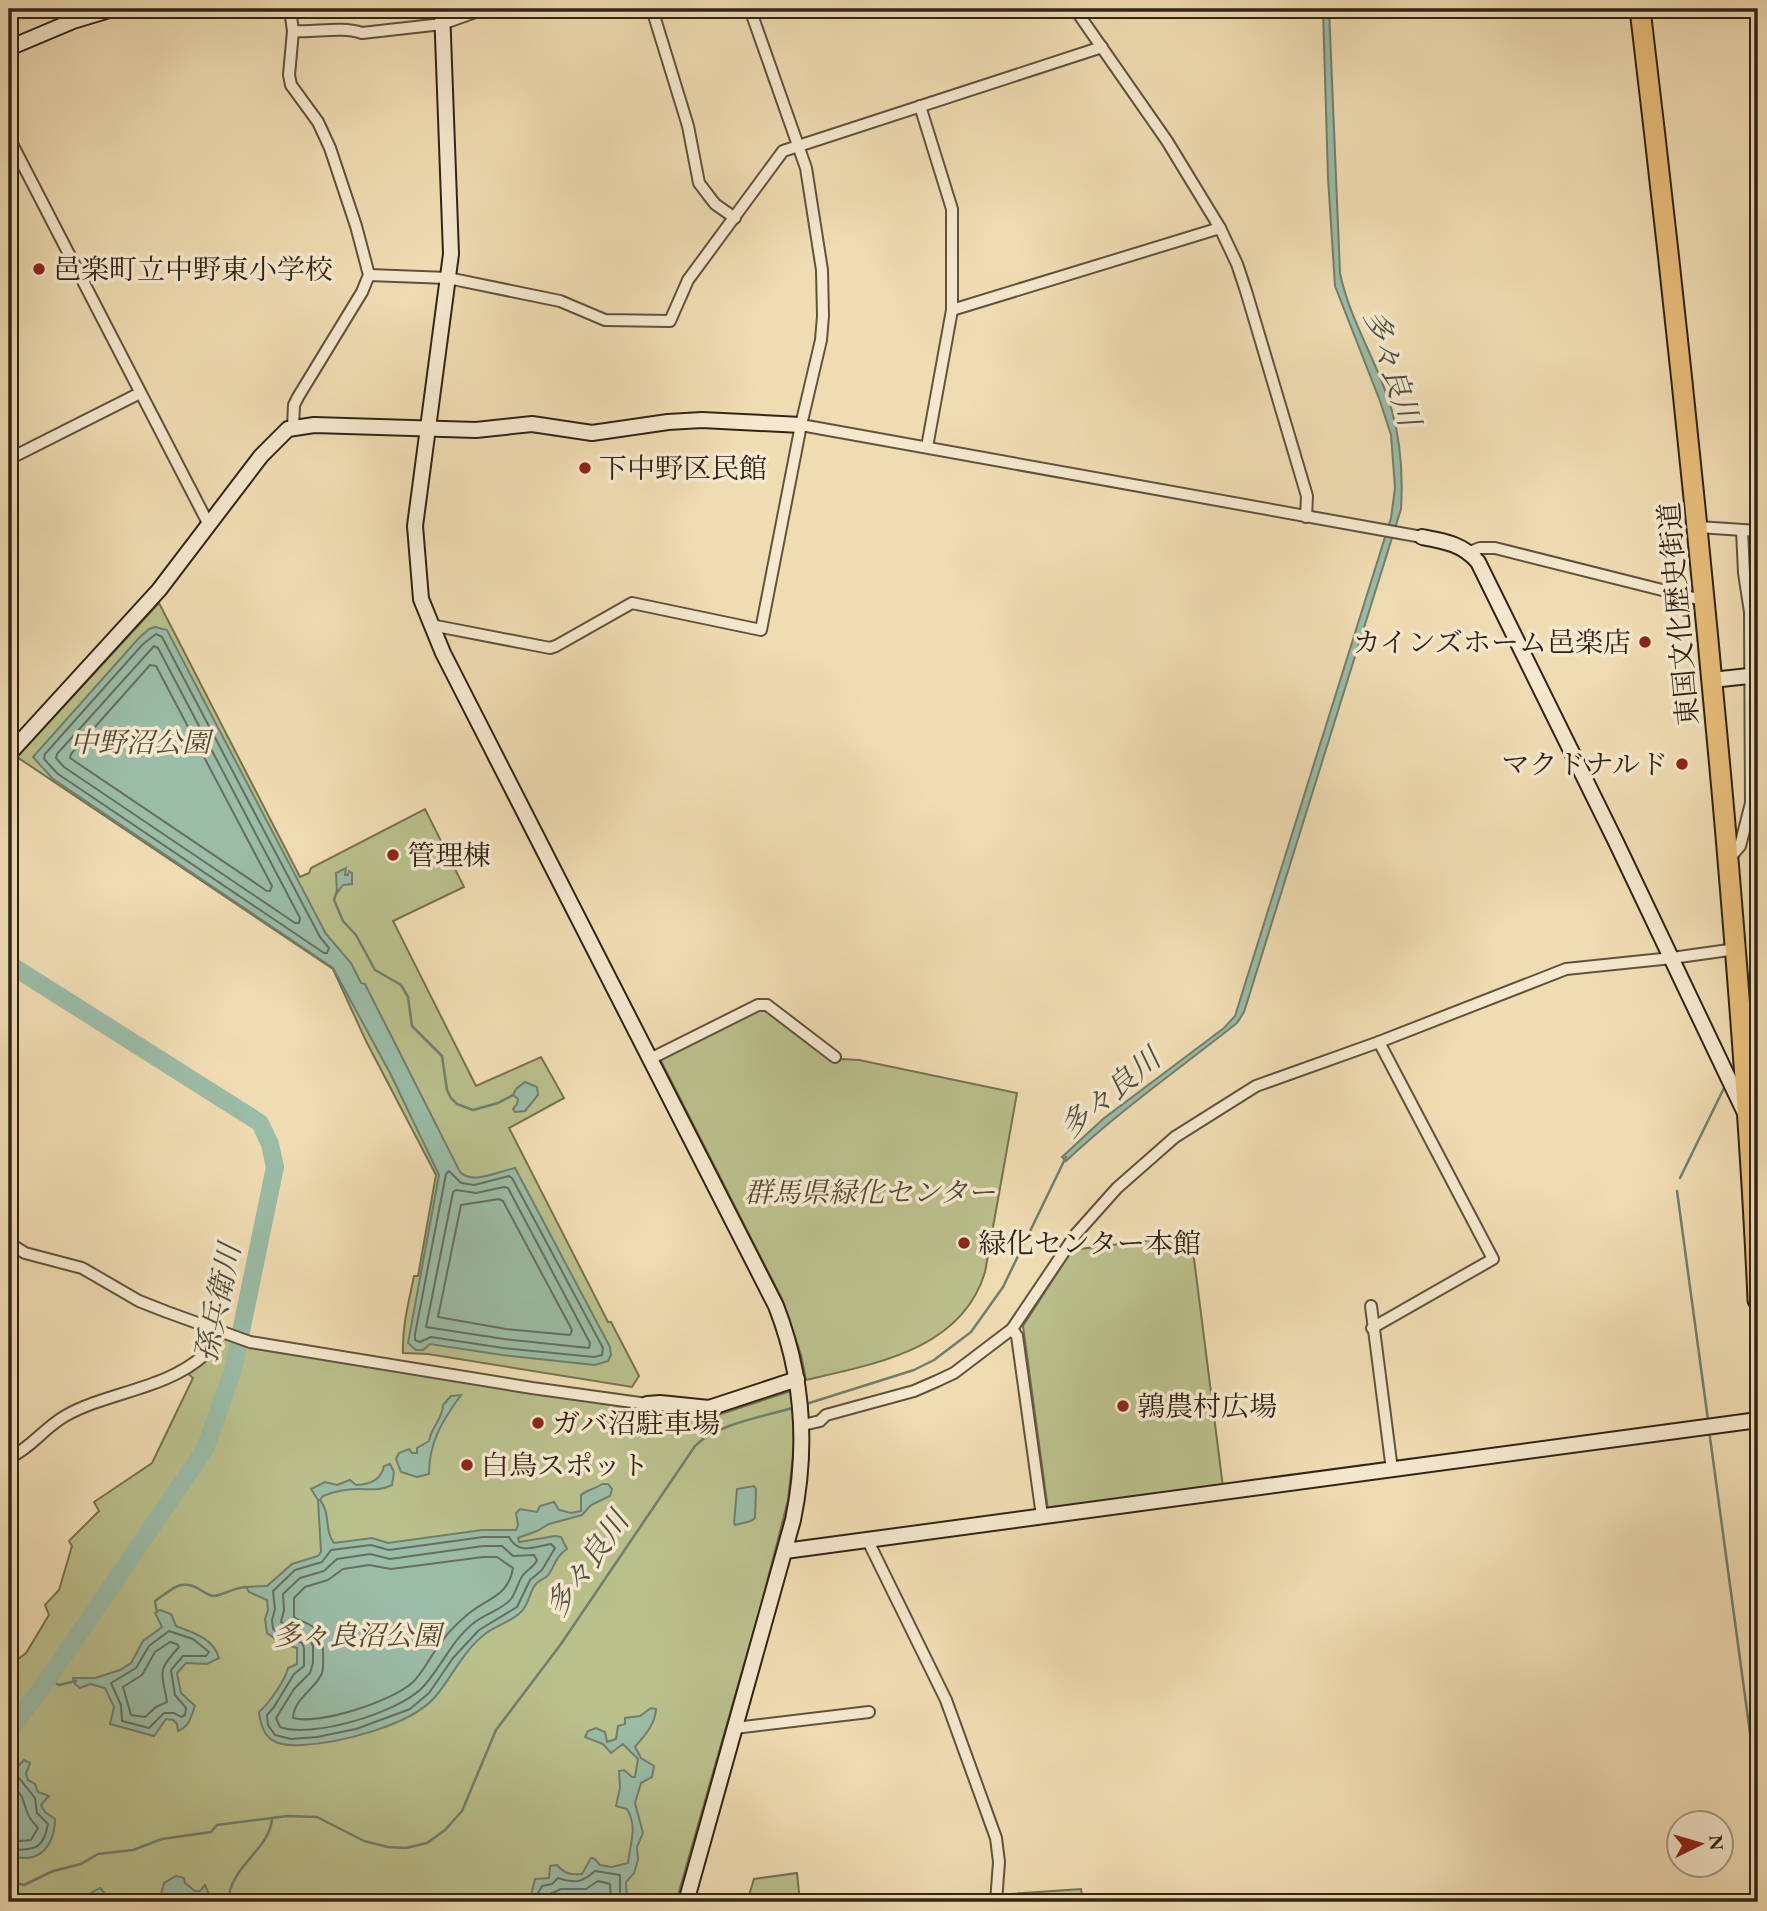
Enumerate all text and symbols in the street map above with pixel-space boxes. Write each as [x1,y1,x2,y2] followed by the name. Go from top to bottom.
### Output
[53,251,333,287] place label: 邑楽町立中野東小学校
[31,261,47,277] marker: 邑楽町立中野東小学校
[1355,305,1430,434] water label: 多々良川
[599,450,767,486] place label: 下中野区民館
[577,460,593,476] marker: 下中野区民館
[1650,501,1706,727] street label: 東国文化歴史街道
[1353,624,1631,660] place label: カインズホーム邑楽店
[1637,634,1653,650] marker: カインズホーム邑楽店
[70,724,214,760] park label: 中野沼公園
[1501,746,1668,782] place label: マクドナルド
[1674,756,1690,772] marker: マクドナルド
[407,837,491,873] place label: 管理棟
[385,847,401,863] marker: 管理棟
[1051,1037,1170,1146] water label: 多々良川
[745,1174,995,1210] park label: 群馬県緑化センター
[978,1225,1201,1261] place label: 緑化センター本館
[956,1235,972,1251] marker: 緑化センター本館
[186,1237,250,1366] water label: 孫兵衛川
[1137,1388,1277,1424] place label: 鶉農村広場
[1115,1398,1131,1414] marker: 鶉農村広場
[552,1405,720,1441] place label: ガバ沼駐車場
[530,1415,546,1431] marker: ガバ沼駐車場
[481,1447,649,1483] place label: 白鳥スポット
[459,1457,475,1473] marker: 白鳥スポット
[536,1501,639,1624] water label: 多々良川
[273,1617,445,1653] park label: 多々良沼公園
[1666,1810,1736,1880] north arrow
[1703,1834,1730,1852] text: N

